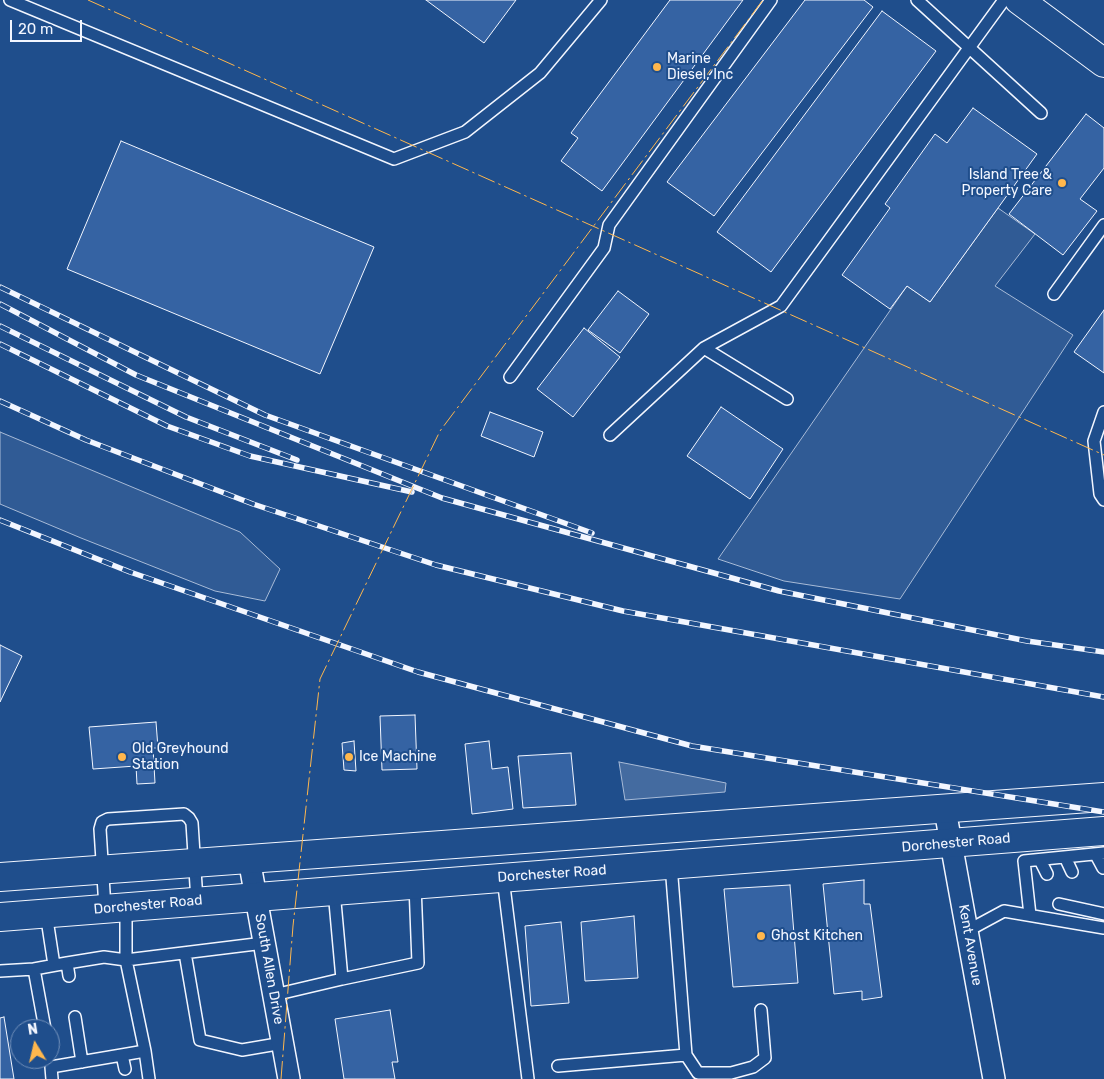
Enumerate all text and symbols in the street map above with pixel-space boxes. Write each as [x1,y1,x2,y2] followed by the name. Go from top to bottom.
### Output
[12,10,85,42] scale bar
[18,20,53,38] text: 20 m
[667,51,733,84] place label: Marine Diesel, Inc
[651,61,663,73] marker: Marine Diesel, Inc
[962,167,1052,200] place label: Island Tree & Property Care
[1056,177,1068,189] marker: Island Tree & Property Care
[132,741,228,774] place label: Old Greyhound Station
[359,749,437,765] place label: Ice Machine
[116,751,128,763] marker: Old Greyhound Station
[343,751,355,763] marker: Ice Machine
[901,830,1011,856] street label: Dorchester Road
[497,862,607,886] street label: Dorchester Road
[93,892,203,918] street label: Dorchester Road
[955,903,985,987] street label: Kent Avenue
[251,912,287,1026] street label: South Allen Drive
[771,928,863,944] place label: Ghost Kitchen
[755,930,767,942] marker: Ghost Kitchen
[10,1019,60,1069] north arrow
[26,1020,39,1039] text: N

